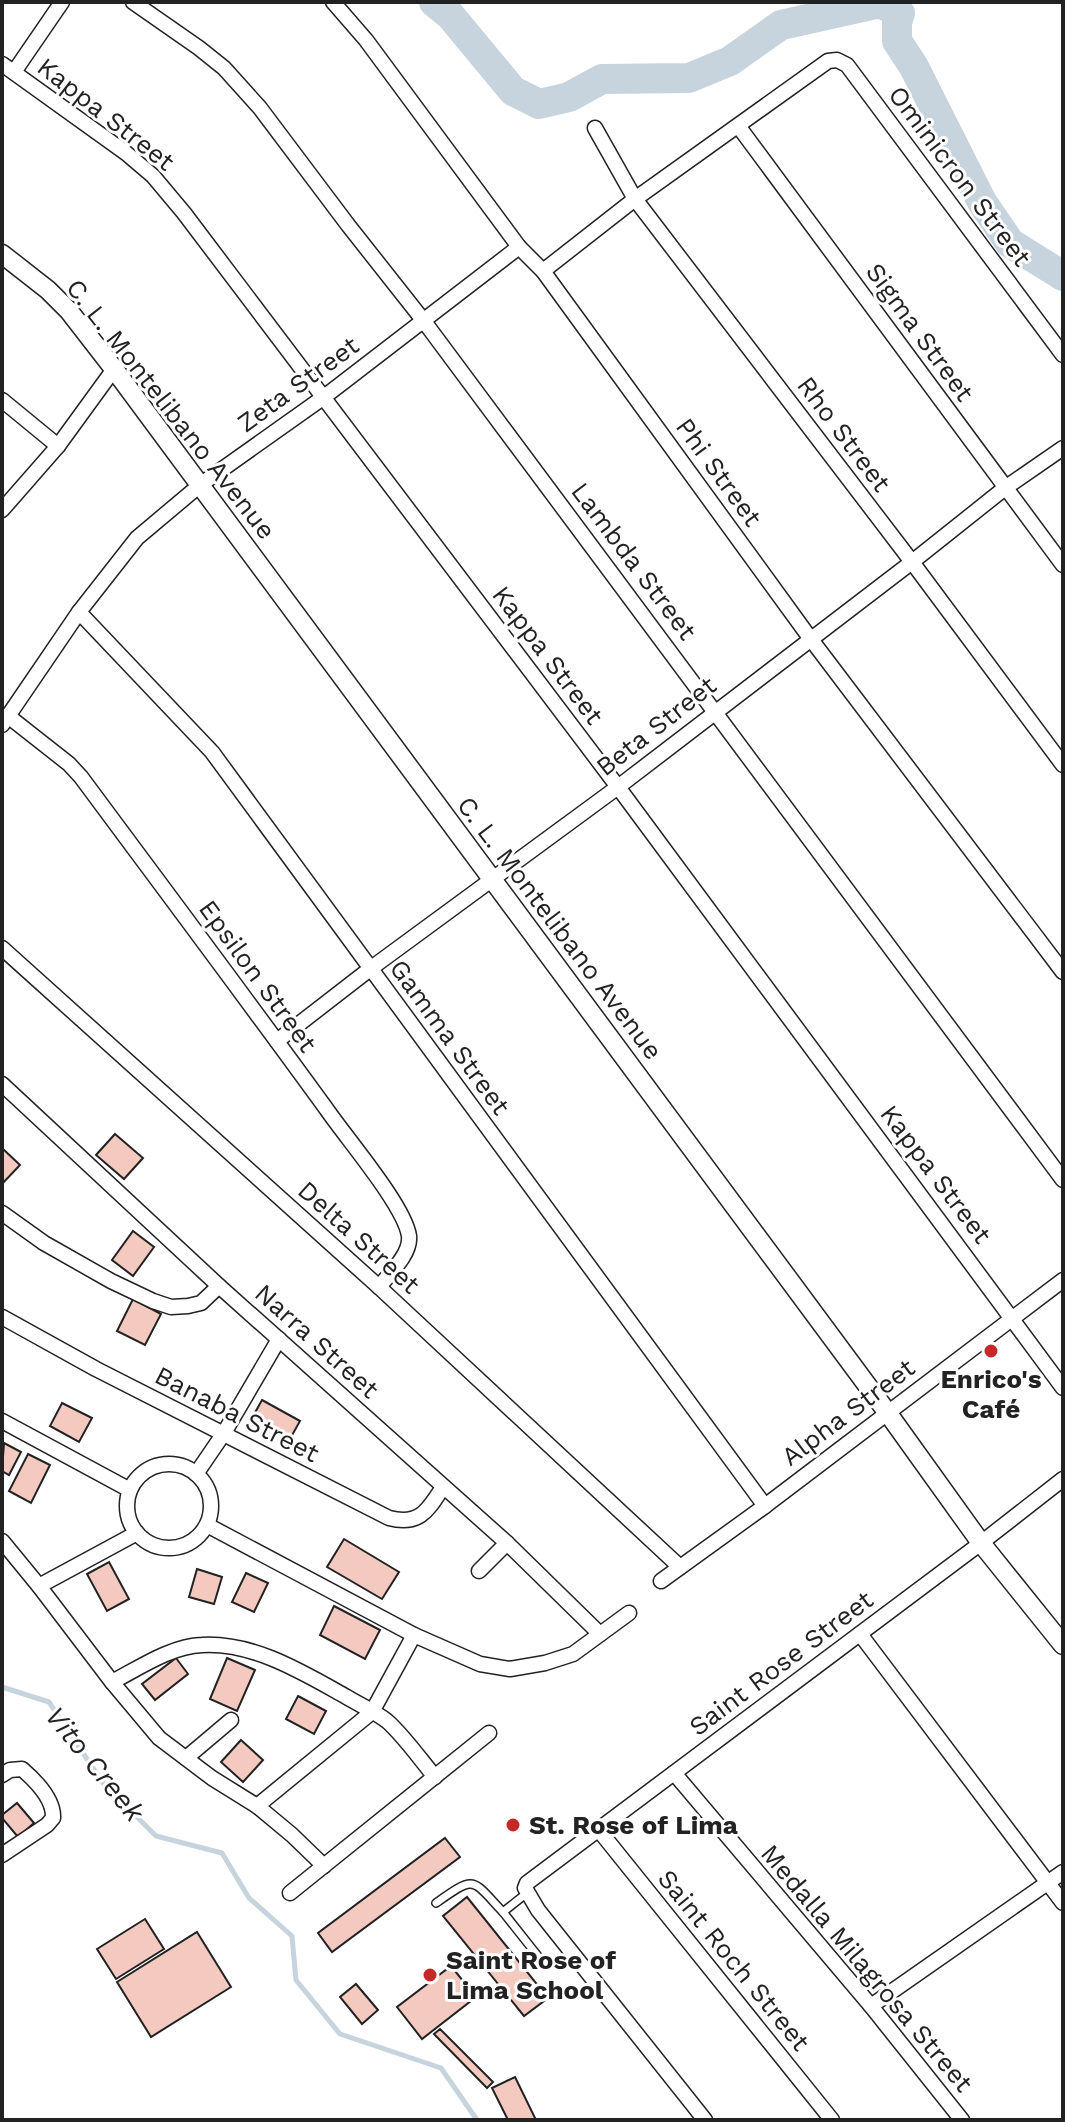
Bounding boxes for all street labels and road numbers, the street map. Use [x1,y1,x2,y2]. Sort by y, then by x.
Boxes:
street label: Kappa Street [32,51,180,177]
street label: Ominicron Street [883,80,1038,272]
street label: Sigma Street [860,257,980,407]
street label: C. L. Montelibano Avenue [60,273,282,545]
street label: Zeta Street [232,330,365,438]
street label: Rho Street [791,371,897,497]
street label: Phi Street [670,412,768,532]
street label: Lambda Street [565,477,703,646]
street label: Kappa Street [486,580,610,730]
street label: Beta Street [590,670,722,782]
street label: C. L. Montelibano Avenue [451,791,669,1065]
street label: Epsilon Street [193,894,323,1058]
street label: Gamma Street [384,954,516,1120]
street label: Kappa Street [874,1099,998,1249]
street label: Delta Street [292,1175,426,1300]
street label: Narra Street [249,1278,385,1404]
street label: Alpha Street [776,1352,921,1472]
street label: Banaba Street [150,1360,324,1468]
street label: Saint Rose Street [683,1584,879,1742]
street label: Medalla Milagrosa Street [755,1838,979,2098]
street label: Saint Roch Street [652,1864,816,2057]

